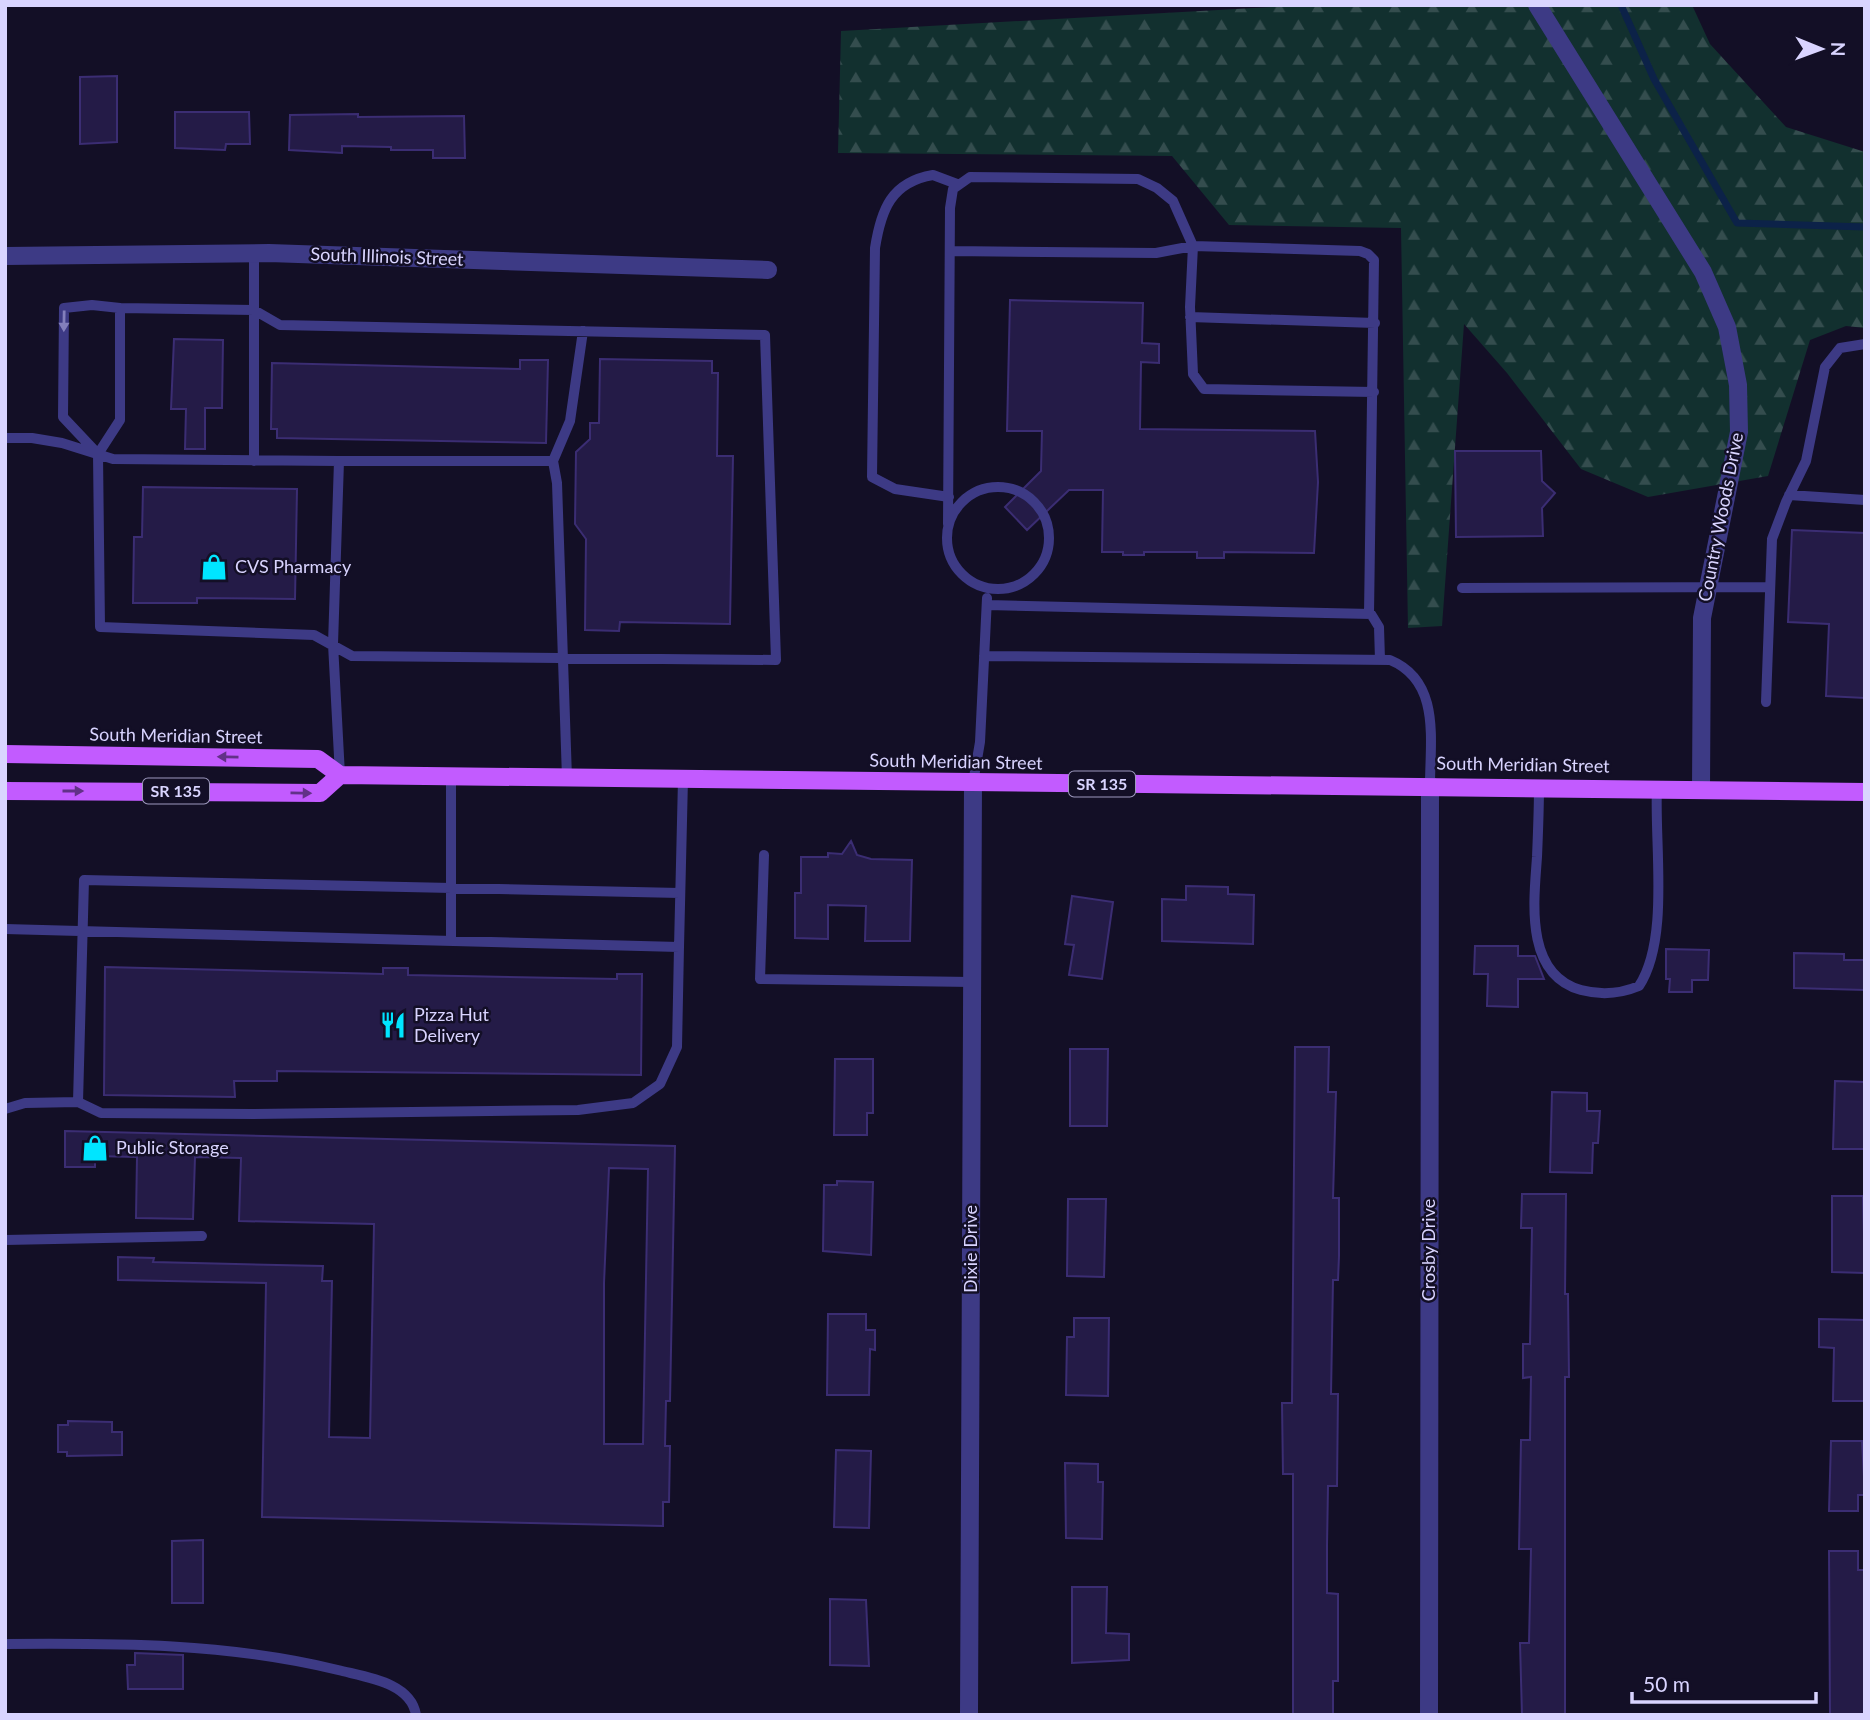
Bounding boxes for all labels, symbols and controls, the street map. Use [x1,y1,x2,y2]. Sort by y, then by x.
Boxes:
north arrow [1786,14,1856,84]
text: N [1827,42,1850,57]
street label: South Illinois Street [310,242,464,270]
one-way arrow [58,310,70,332]
street label: Country Woods Drive [1693,430,1747,603]
shop icon: CVS Pharmacy [199,552,229,582]
place label: CVS Pharmacy [235,555,352,577]
street label: South Meridian Street [89,722,263,748]
street label: South Meridian Street [869,748,1043,774]
one-way arrow [217,751,239,763]
street label: South Meridian Street [1436,751,1610,777]
road number: SR 135 [1069,772,1135,796]
road number: SR 135 [143,778,209,804]
one-way arrow [63,785,85,797]
one-way arrow [290,787,312,799]
place label: Pizza Hut Delivery [414,1003,490,1046]
restaurant icon: Pizza Hut Delivery [378,1010,408,1040]
shop icon: Public Storage [80,1133,110,1163]
place label: Public Storage [116,1136,229,1158]
street label: Crosby Drive [1417,1199,1439,1301]
street label: Dixie Drive [959,1205,981,1293]
scale bar [1632,1660,1816,1704]
text: 50 m [1643,1671,1690,1696]

